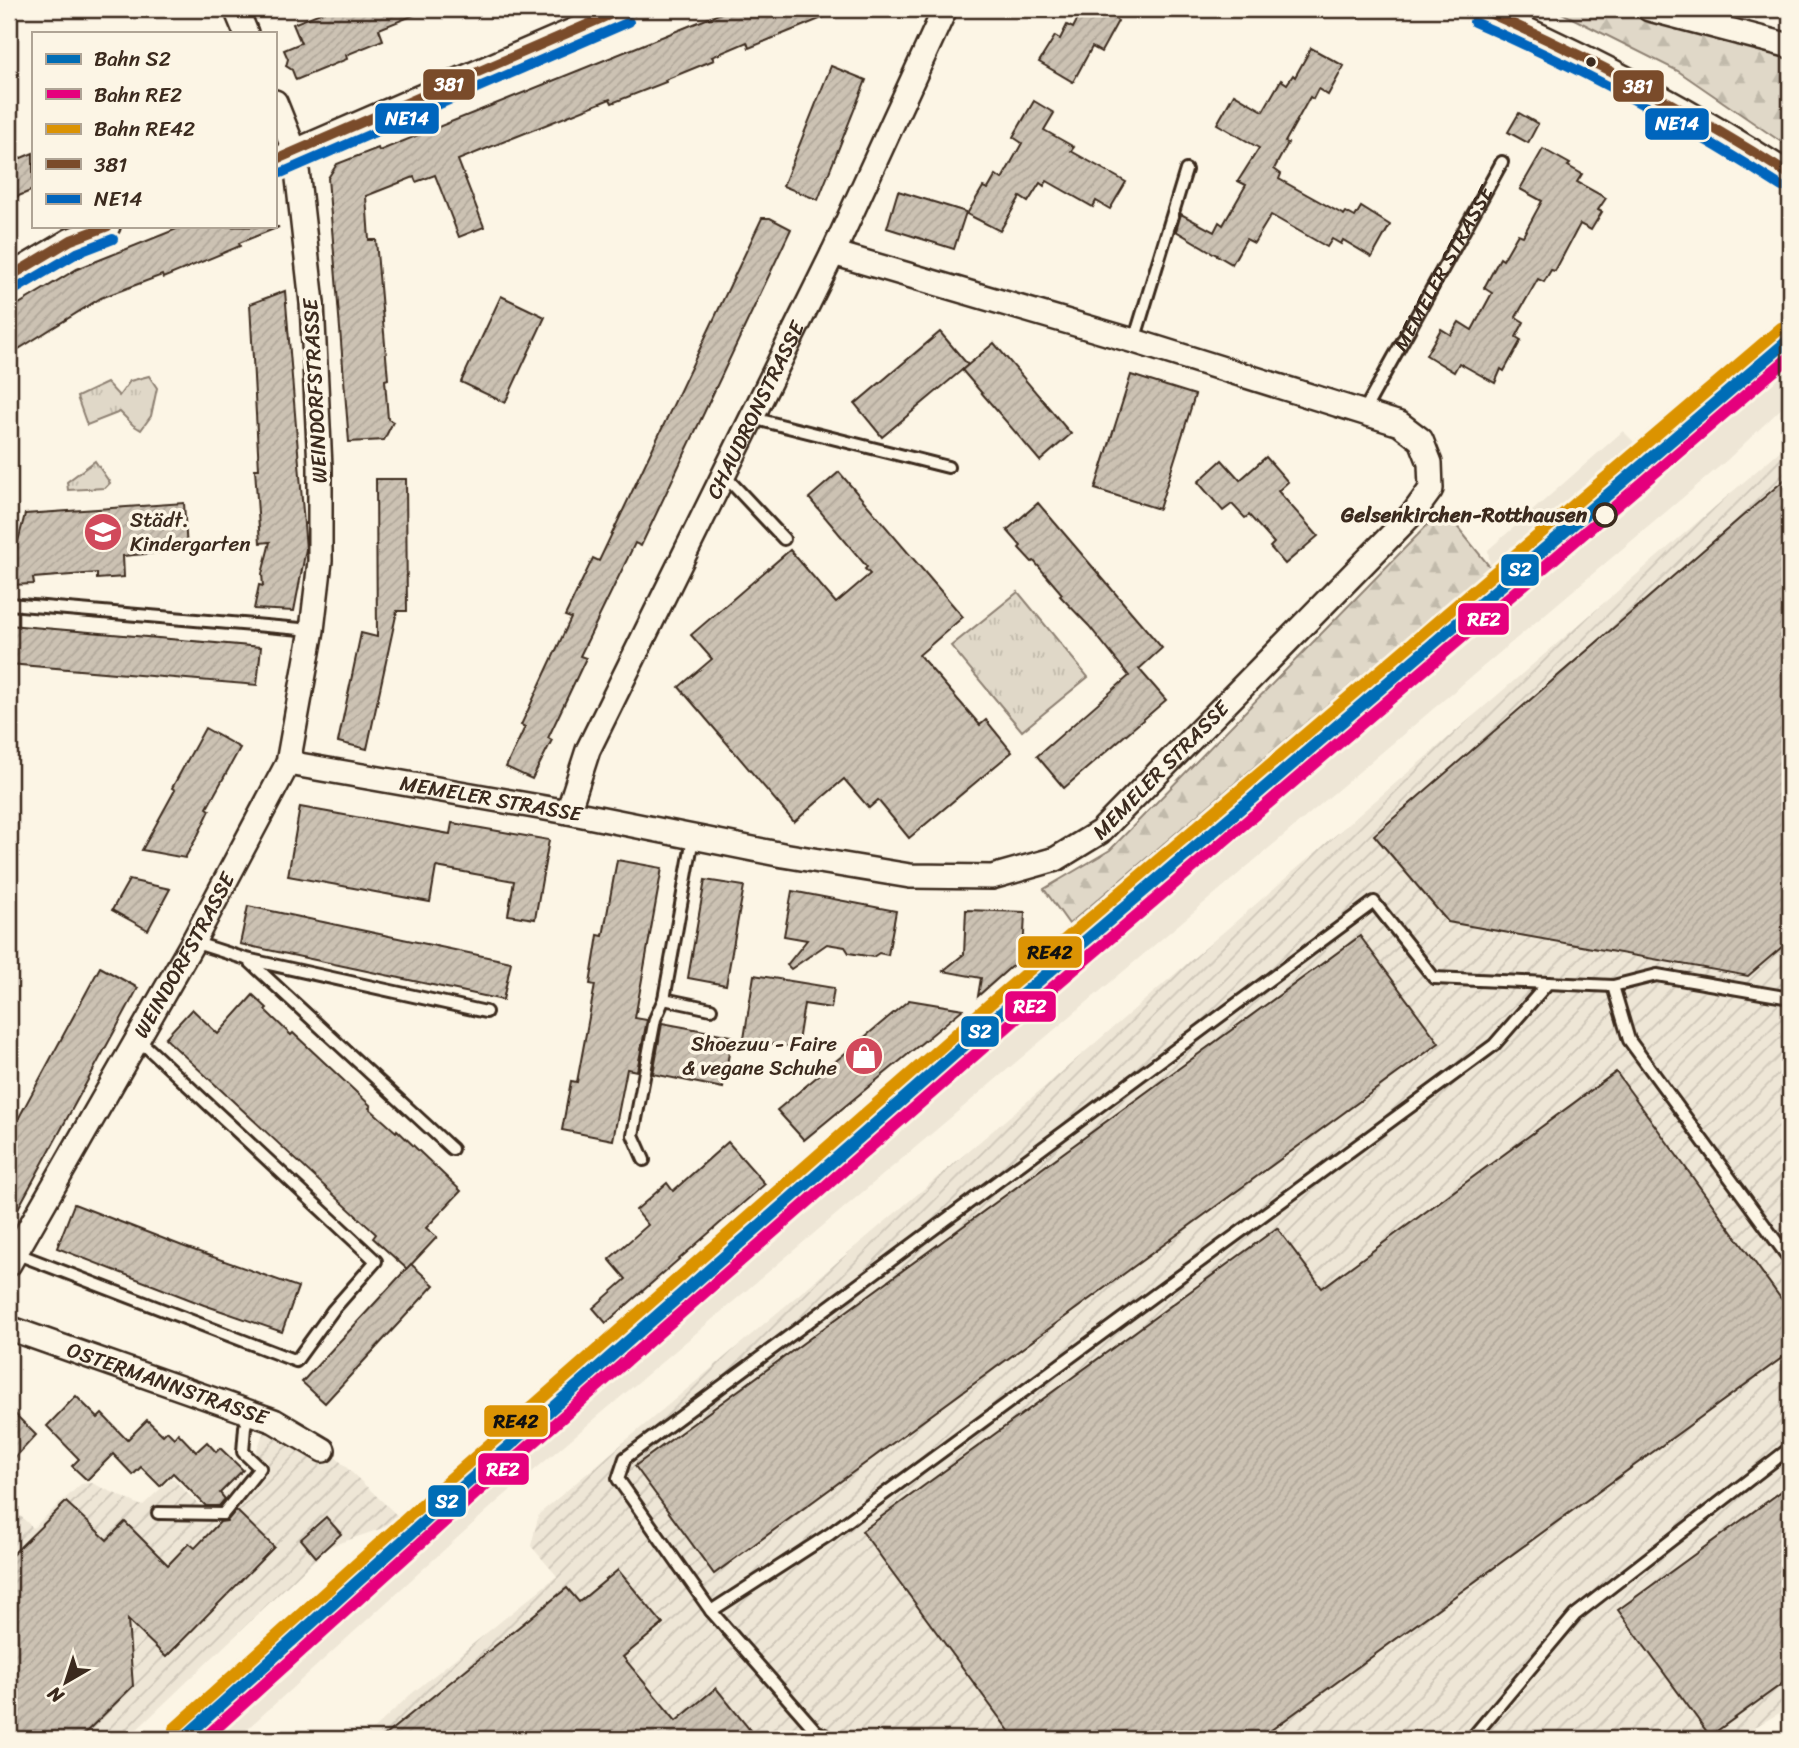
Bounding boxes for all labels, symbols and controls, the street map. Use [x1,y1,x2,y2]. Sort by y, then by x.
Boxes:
legend [32,32,276,228]
text: Bahn S2 [94,40,171,78]
unlabelled marker [1584,55,1598,69]
line badge: 381 [422,68,476,101]
text: 381 [433,68,464,101]
line badge: 381 [1612,69,1665,103]
text: 381 [1622,70,1653,103]
text: Bahn RE2 [94,76,182,114]
line badge: NE14 [374,102,440,135]
text: NE14 [384,102,429,135]
line badge: NE14 [1644,107,1710,141]
text: NE14 [1654,107,1699,140]
text: Bahn RE42 [94,110,195,148]
text: 381 [94,146,127,184]
street label: MEMELER STRASSE [1382,177,1505,358]
text: NE14 [94,180,142,218]
street label: WEINDORFSTRASSE [291,296,339,484]
street label: CHAUDRONSTRASSE [695,313,816,506]
place label: Gelsenkirchen-Rotthausen [1340,496,1588,534]
place label: Städt. Kindergarten [130,501,251,563]
marker: Gelsenkirchen-Rotthausen [1593,503,1617,527]
school or university icon: Städt. Kindergarten [82,511,124,553]
line badge: S2 [1500,553,1540,587]
text: S2 [1508,553,1531,586]
line badge: RE2 [1457,602,1510,636]
text: RE2 [1466,603,1501,636]
street label: MEMELER STRASSE [1083,690,1240,849]
street label: MEMELER STRASSE [397,764,587,834]
street label: WEINDORFSTRASSE [123,864,246,1046]
line badge: RE42 [1017,935,1083,969]
text: RE42 [1027,936,1072,969]
line badge: RE2 [1004,990,1057,1023]
text: RE2 [1012,990,1047,1023]
line badge: S2 [960,1015,1000,1048]
text: S2 [968,1015,991,1048]
place label: Shoezuu - Faire & vegane Schuhe [682,1025,837,1087]
shop icon: Shoezuu - Faire & vegane Schuhe [843,1035,885,1077]
street label: OSTERMANNSTRASSE [62,1331,275,1437]
line badge: RE42 [483,1404,549,1438]
text: RE42 [493,1405,538,1438]
line badge: RE2 [477,1452,530,1486]
text: RE2 [485,1453,520,1486]
line badge: S2 [427,1484,467,1518]
text: S2 [435,1485,458,1518]
north arrow [32,1646,102,1716]
text: N [39,1677,72,1712]

